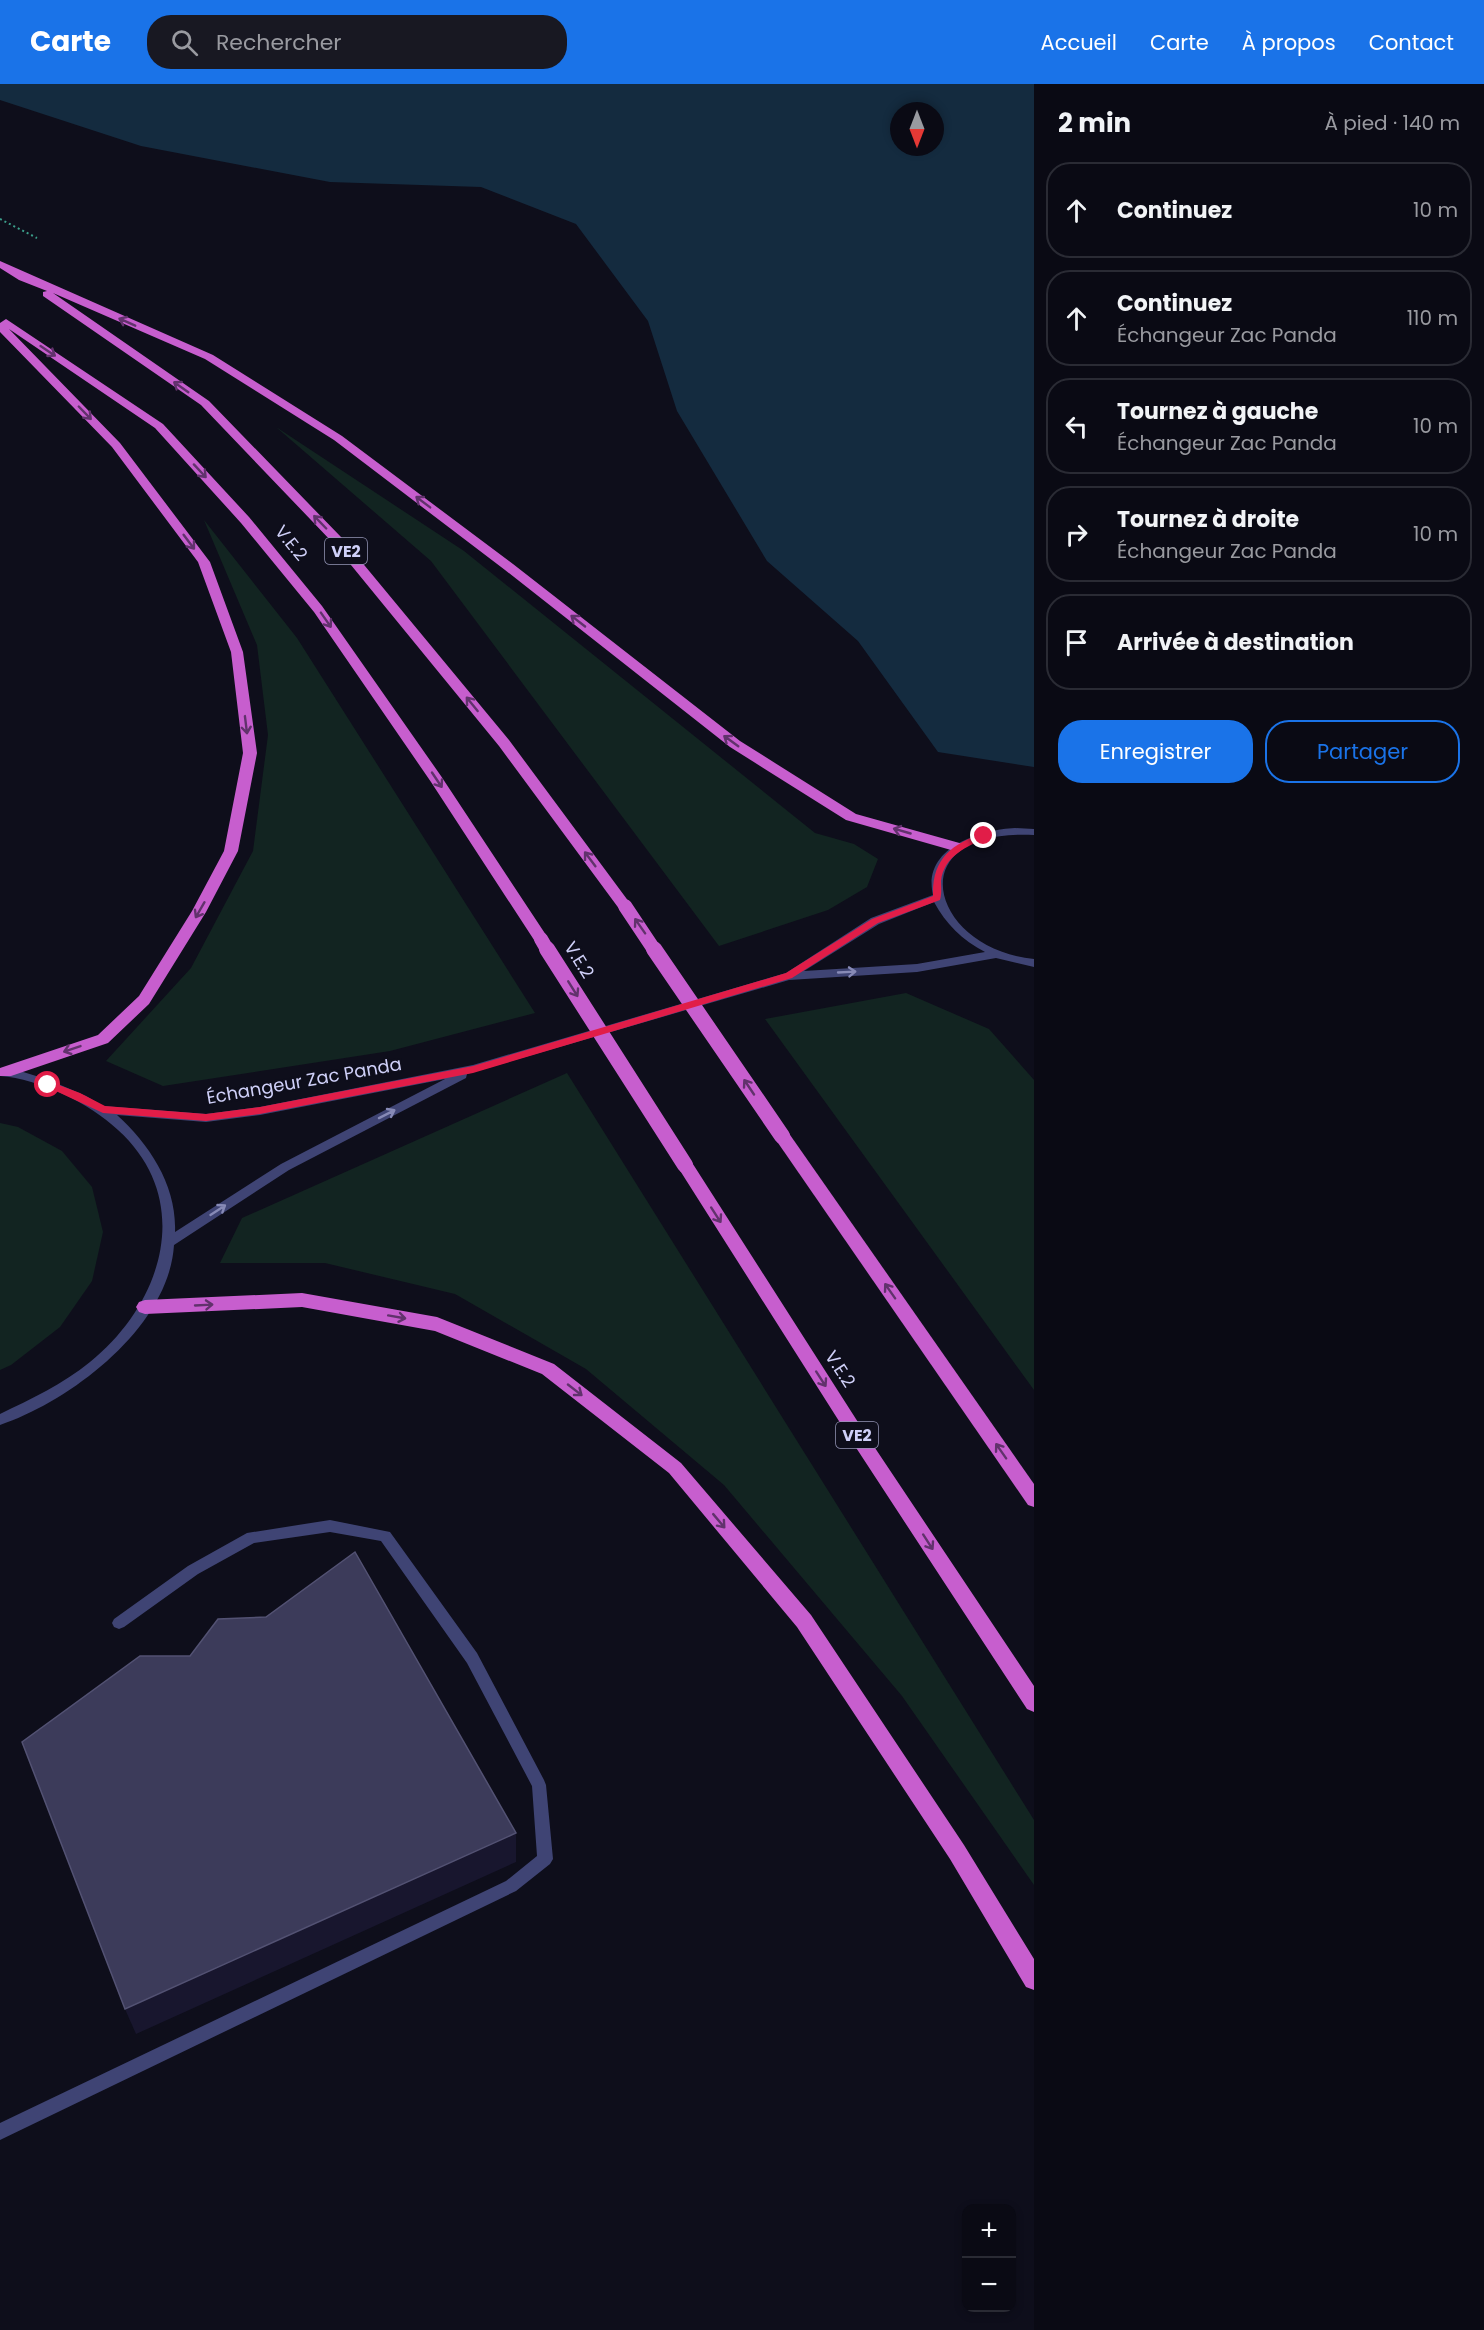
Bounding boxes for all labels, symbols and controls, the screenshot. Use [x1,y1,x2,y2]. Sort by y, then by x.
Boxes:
search box [147,15,567,69]
text: Carte [30,22,111,61]
icon: search [168,26,201,59]
text: Rechercher [216,27,342,58]
text: Accueil [1040,28,1117,57]
text: Carte [1150,28,1209,57]
text: À propos [1242,28,1336,57]
text: Contact [1369,28,1454,57]
north arrow [890,102,944,156]
text: 2 min [1058,105,1131,141]
text: À pied · 140 m [1324,109,1460,137]
icon: ahead [1060,194,1093,227]
text: Continuez [1117,195,1232,226]
text: 10 m [1413,196,1458,224]
text: Continuez [1117,288,1232,319]
icon: ahead [1060,302,1093,335]
text: 110 m [1407,304,1458,332]
one-way arrow [119,316,137,327]
text: Échangeur Zac Panda [1117,321,1337,349]
one-way arrow [40,345,56,357]
one-way arrow [172,380,189,393]
text: Tournez à gauche [1117,396,1318,427]
one-way arrow [77,405,92,420]
icon: left [1060,410,1093,443]
text: 10 m [1413,412,1458,440]
text: Échangeur Zac Panda [1117,429,1337,457]
one-way arrow [193,463,207,478]
one-way arrow [415,496,431,509]
text: Tournez à droite [1117,504,1299,535]
one-way arrow [313,515,327,530]
icon: right [1060,518,1093,551]
street label: V.E.2 [269,520,313,566]
text: 10 m [1413,520,1458,548]
one-way arrow [183,533,195,549]
text: Échangeur Zac Panda [1117,537,1337,565]
road number: VE2 [325,538,367,564]
one-way arrow [320,612,332,628]
one-way arrow [570,614,586,627]
icon: arrive [1060,626,1093,659]
text: Arrivée à destination [1117,627,1354,658]
one-way arrow [465,696,478,712]
one-way arrow [241,715,252,735]
button: Enregistrer [1058,720,1253,783]
button: Partager [1265,720,1460,783]
one-way arrow [724,734,740,747]
one-way arrow [431,771,443,788]
route end [970,822,996,848]
one-way arrow [893,825,912,836]
one-way arrow [584,851,597,867]
one-way arrow [193,902,205,919]
one-way arrow [634,919,646,935]
street label: V.E.2 [558,936,600,983]
one-way arrow [837,966,857,977]
one-way arrow [567,980,579,997]
one-way arrow [63,1045,82,1056]
street label: Échangeur Zac Panda [204,1051,403,1110]
route start [34,1071,60,1097]
one-way arrow [743,1079,756,1096]
one-way arrow [378,1108,396,1119]
one-way arrow [209,1204,226,1216]
one-way arrow [710,1206,722,1222]
one-way arrow [884,1283,896,1300]
one-way arrow [193,1299,213,1310]
one-way arrow [387,1312,406,1323]
street label: V.E.2 [819,1345,862,1392]
one-way arrow [816,1370,828,1387]
one-way arrow [567,1384,583,1397]
road number: VE2 [836,1422,878,1448]
one-way arrow [995,1444,1007,1460]
one-way arrow [712,1513,726,1528]
one-way arrow [922,1533,934,1550]
map controls [962,2204,1016,2312]
button: + [962,2204,1016,2258]
button: − [962,2258,1016,2312]

